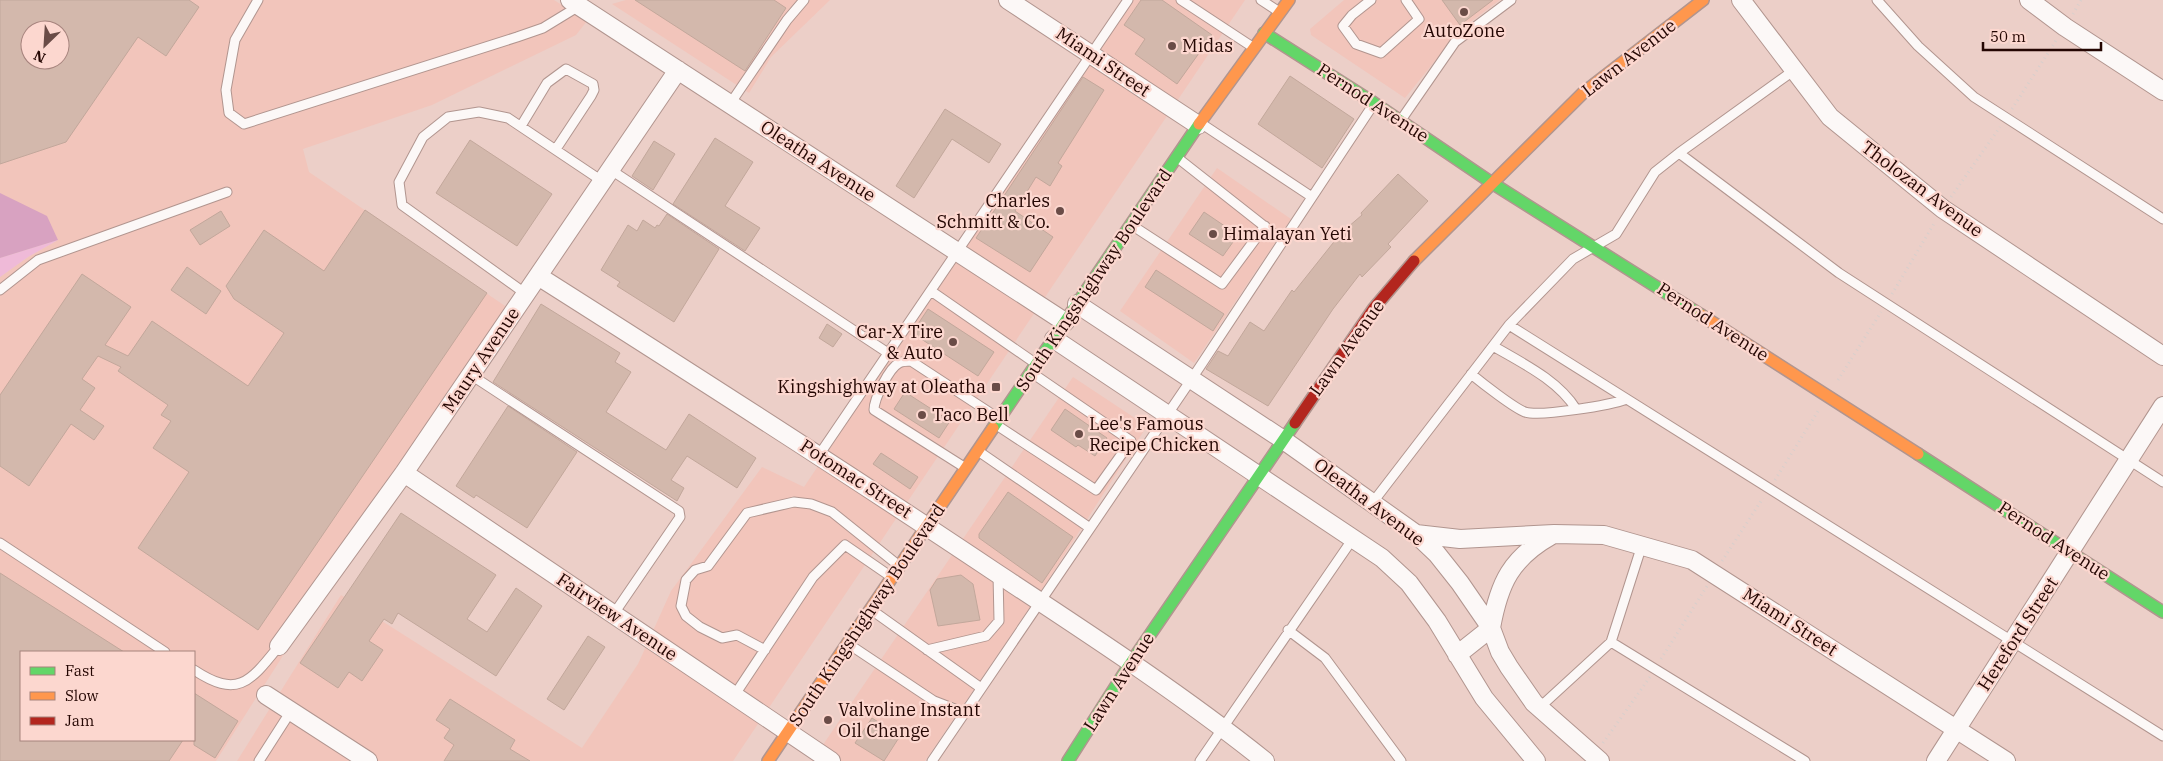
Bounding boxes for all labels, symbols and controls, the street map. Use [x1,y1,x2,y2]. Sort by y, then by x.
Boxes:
marker: AutoZone [1458,6,1470,18]
street label: Lawn Avenue [1577,14,1680,102]
place label: AutoZone [1423,19,1505,42]
north arrow [20,20,70,70]
scale bar [1983,20,2100,52]
street label: Miami Street [1052,22,1155,102]
text: 50 m [1990,27,2026,46]
place label: Midas [1182,34,1233,57]
marker: Midas [1166,40,1178,52]
text: N [31,46,48,67]
street label: Pernod Avenue [1313,58,1434,147]
street label: Oleatha Avenue [756,115,880,206]
street label: Tholozan Avenue [1857,135,1988,242]
street label: South Kingshighway Boulevard [1010,164,1177,395]
place label: Charles Schmitt & Co. [936,189,1050,233]
marker: Charles Schmitt & Co. [1054,205,1066,217]
place label: Himalayan Yeti [1223,222,1352,245]
marker: Himalayan Yeti [1207,228,1219,240]
street label: Pernod Avenue [1653,277,1774,366]
street label: Lawn Avenue [1304,295,1389,400]
street label: Maury Avenue [437,303,524,417]
place label: Car-X Tire & Auto [856,320,943,364]
marker: Car-X Tire & Auto [947,336,959,348]
place label: Kingshighway at Oleatha [777,375,986,398]
marker: Kingshighway at Oleatha [990,381,1002,393]
place label: Taco Bell [932,403,1009,426]
marker: Taco Bell [916,409,928,421]
place label: Lee's Famous Recipe Chicken [1089,412,1220,456]
marker: Lee's Famous Recipe Chicken [1073,428,1085,440]
street label: Potomac Street [796,434,916,523]
street label: Oleatha Avenue [1309,453,1429,551]
street label: Pernod Avenue [1994,496,2115,585]
street label: South Kingshighway Boulevard [783,499,950,730]
street label: Fairview Avenue [552,568,682,666]
street label: Hereford Street [1972,572,2063,695]
street label: Miami Street [1738,582,1842,661]
street label: Lawn Avenue [1078,628,1159,736]
legend [20,651,195,741]
text: Fast [65,661,95,680]
text: Slow [65,686,99,705]
place label: Valvoline Instant Oil Change [838,698,980,742]
text: Jam [65,711,94,730]
marker: Valvoline Instant Oil Change [822,714,834,726]

